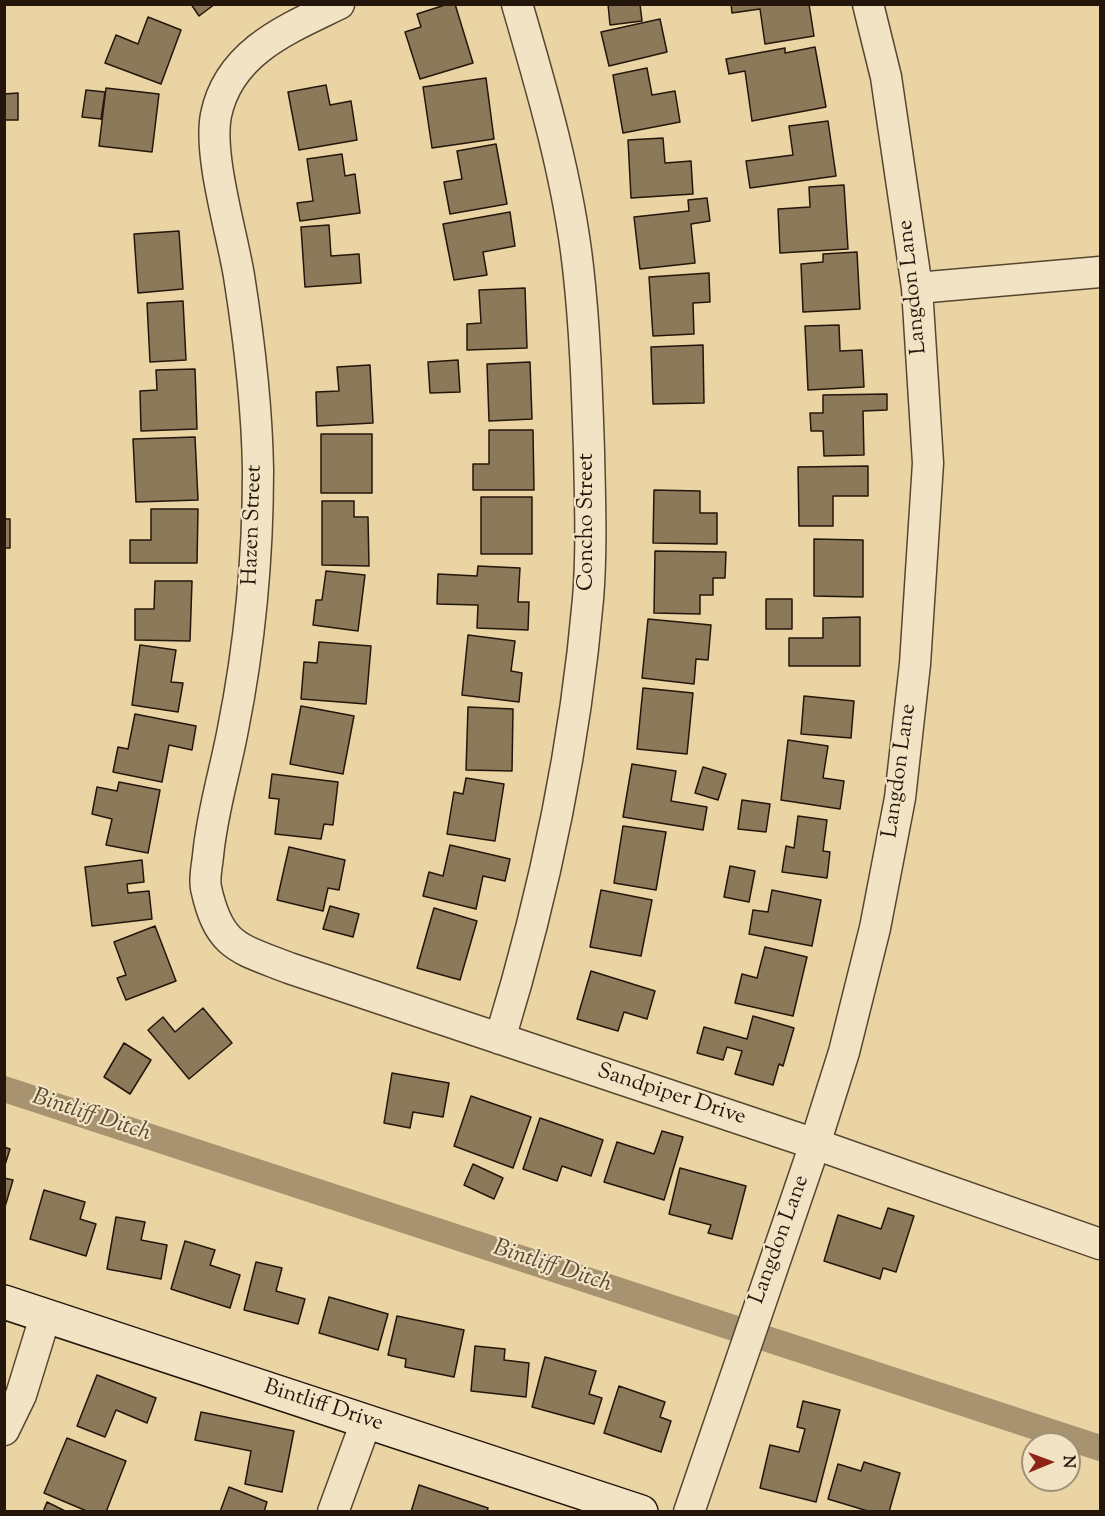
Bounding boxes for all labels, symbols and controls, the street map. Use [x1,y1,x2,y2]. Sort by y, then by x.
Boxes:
street label: Langdon Lane [894,218,934,356]
street label: Concho Street [575,453,601,591]
street label: Hazen Street [239,464,269,586]
street label: Langdon Lane [879,702,923,840]
street label: Sandpiper Drive [593,1060,749,1132]
water label: Bintliff Ditch [28,1084,154,1150]
street label: Langdon Lane [745,1172,817,1308]
water label: Bintliff Ditch [489,1235,615,1301]
street label: Bintliff Drive [260,1375,386,1439]
north arrow [1021,1432,1081,1492]
text: N [1056,1455,1079,1468]

